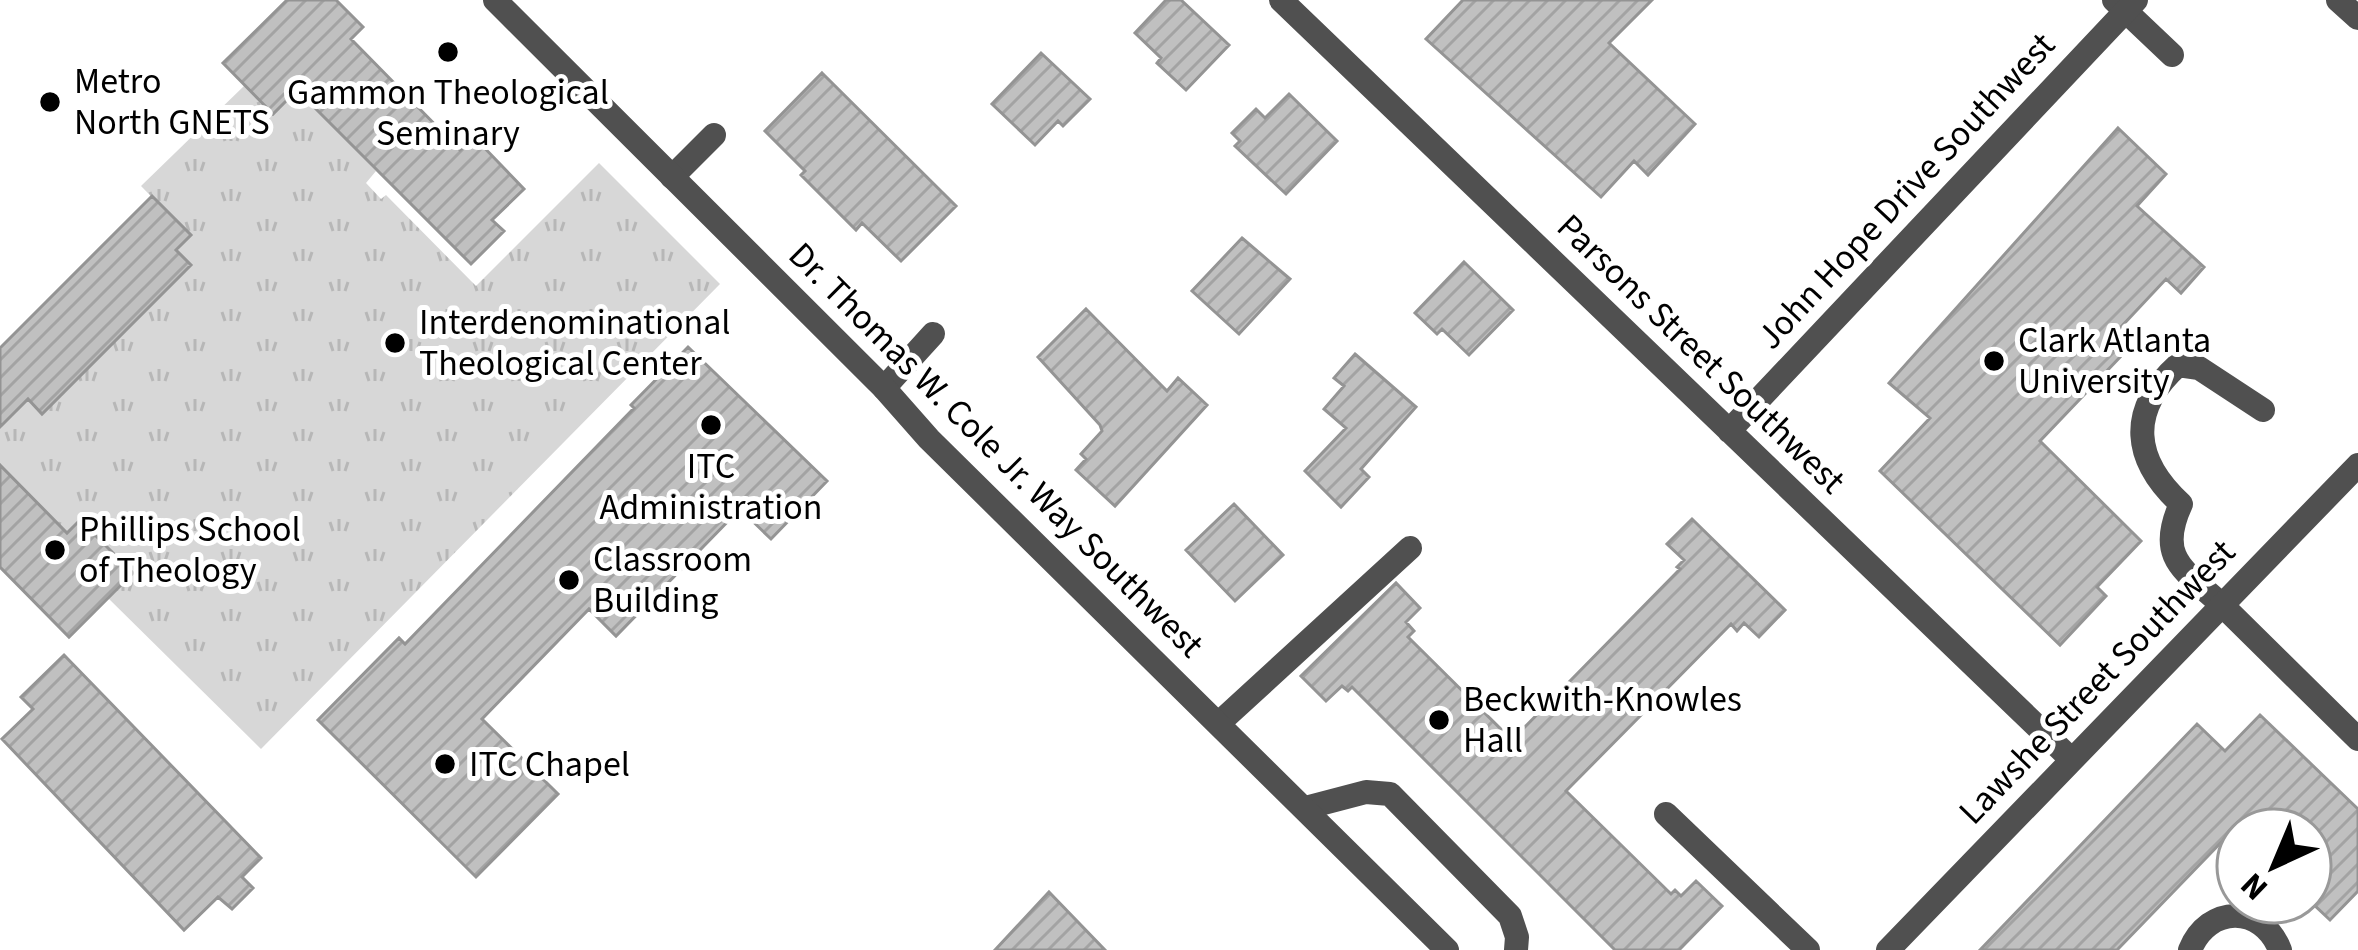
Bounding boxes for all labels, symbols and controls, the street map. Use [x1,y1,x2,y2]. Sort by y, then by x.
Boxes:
street label: John Hope Drive Southwest [1745,21,2067,361]
marker: Gammon Theological Seminary [435,39,461,65]
place label: Metro North GNETS [74,56,270,148]
place label: Gammon Theological Seminary [287,67,609,159]
marker: Metro North GNETS [37,89,63,115]
street label: Parsons Street Southwest [1545,202,1857,506]
street label: Dr. Thomas W. Cole Jr. Way Southwest [777,231,1215,669]
place label: Interdenominational Theological Center [419,297,730,389]
place label: Clark Atlanta University [2018,315,2211,407]
marker: Interdenominational Theological Center [382,330,408,356]
marker: Clark Atlanta University [1981,348,2007,374]
marker: ITC Administration [698,412,724,438]
place label: ITC Administration [600,441,822,533]
place label: Phillips School of Theology [79,504,301,596]
street label: Lawshe Street Southwest [1947,528,2247,836]
place label: Classroom Building [593,534,752,626]
marker: Phillips School of Theology [42,537,68,563]
marker: Classroom Building [556,567,582,593]
place label: Beckwith-Knowles Hall [1463,674,1742,766]
marker: Beckwith-Knowles Hall [1426,707,1452,733]
place label: ITC Chapel [469,739,630,790]
marker: ITC Chapel [432,751,458,777]
north arrow [2214,806,2334,926]
text: N [2230,862,2278,911]

